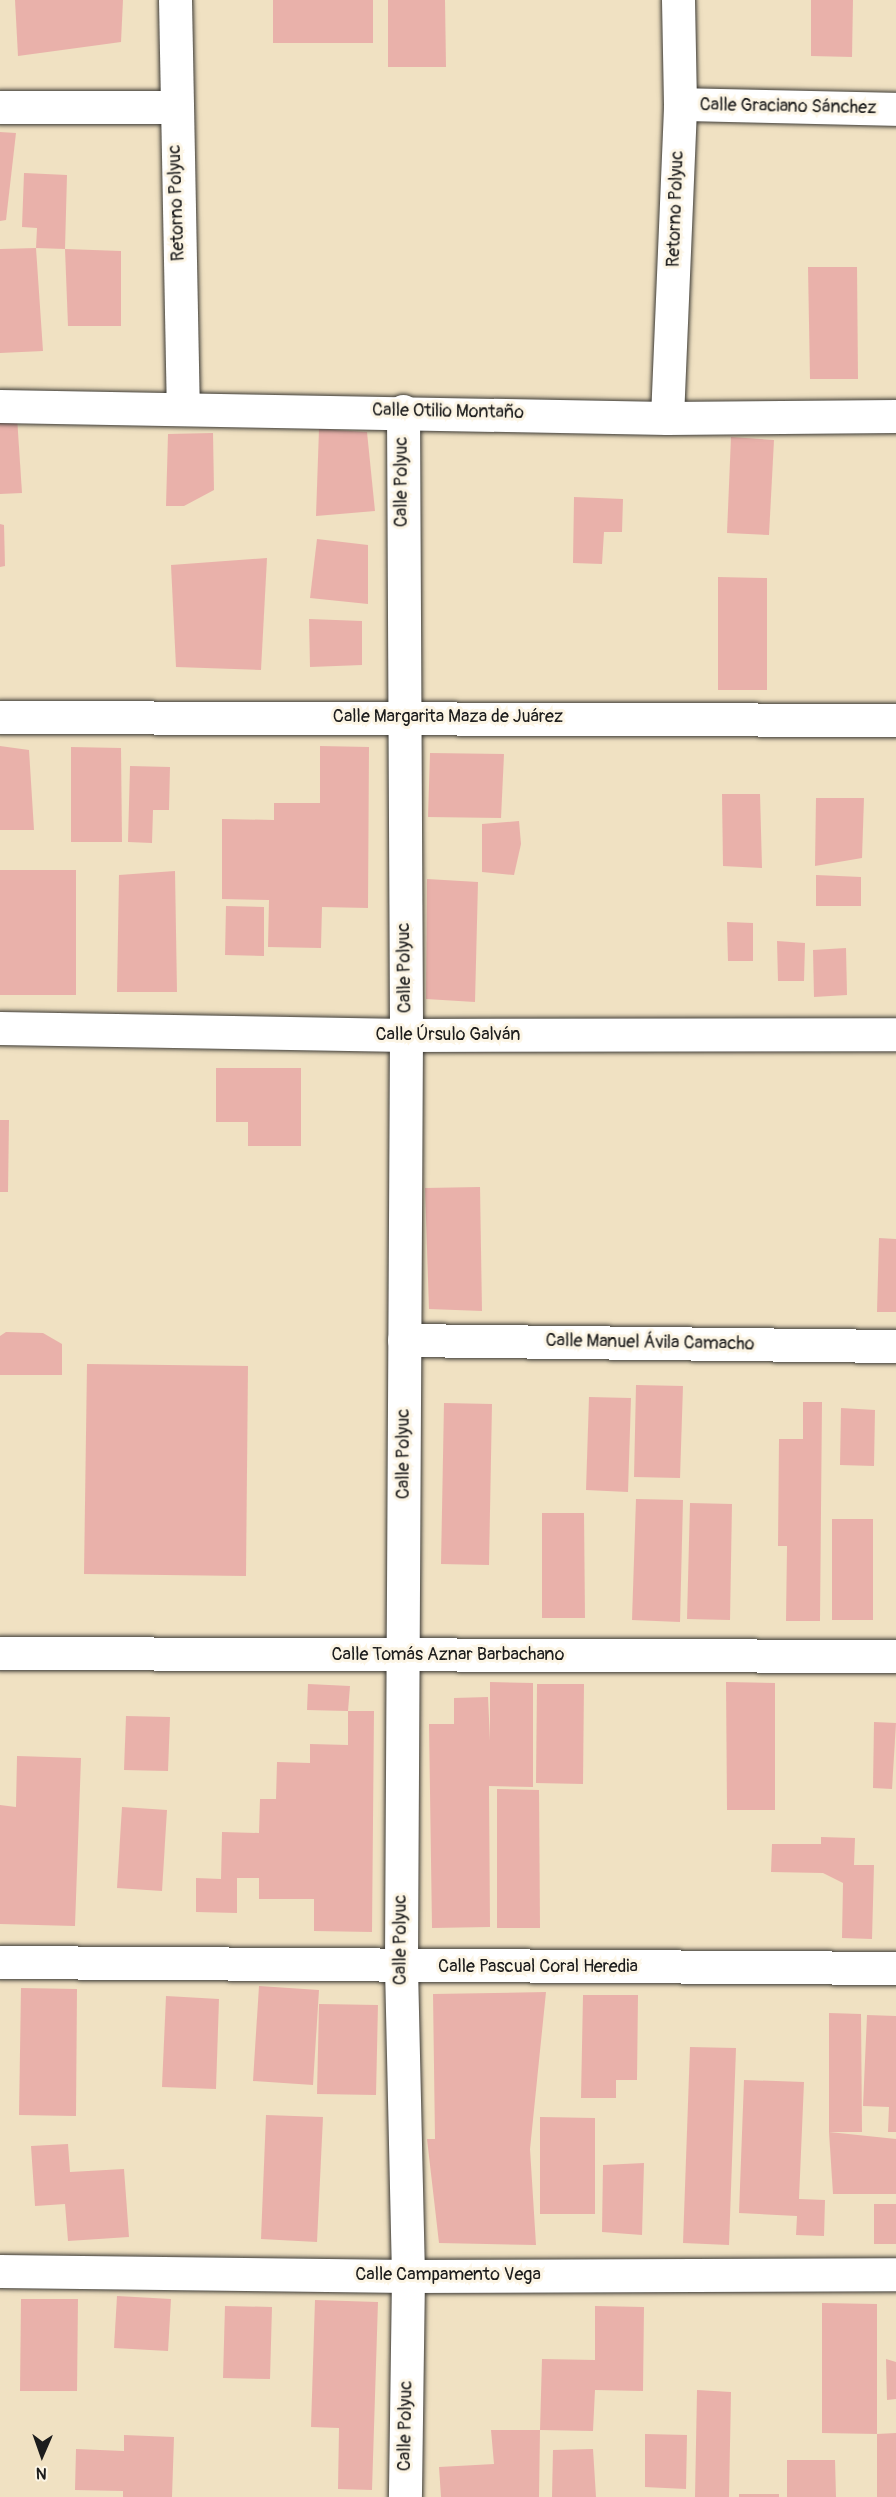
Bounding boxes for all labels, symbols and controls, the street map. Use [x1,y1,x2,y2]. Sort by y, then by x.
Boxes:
street label: Calle Graciano Sánchez [699,95,877,119]
street label: Retorno Polyuc [164,144,190,262]
street label: Retorno Polyuc [663,150,689,268]
street label: Calle Otilio Montaño [372,400,524,424]
street label: Calle Polyuc [391,437,413,527]
street label: Calle Margarita Maza de Juárez [333,706,563,728]
street label: Calle Polyuc [393,923,417,1013]
street label: Calle Úrsulo Galván [375,1024,521,1046]
street label: Calle Manuel Ávila Camacho [545,1330,755,1356]
street label: Calle Polyuc [393,1409,415,1499]
street label: Calle Tomás Aznar Barbachano [331,1644,565,1666]
street label: Calle Polyuc [390,1895,412,1985]
street label: Calle Pascual Coral Heredia [438,1956,638,1978]
street label: Calle Campamento Vega [355,2264,541,2286]
street label: Calle Polyuc [394,2381,418,2471]
north arrow [12,2425,72,2485]
text: N [36,2463,47,2483]

